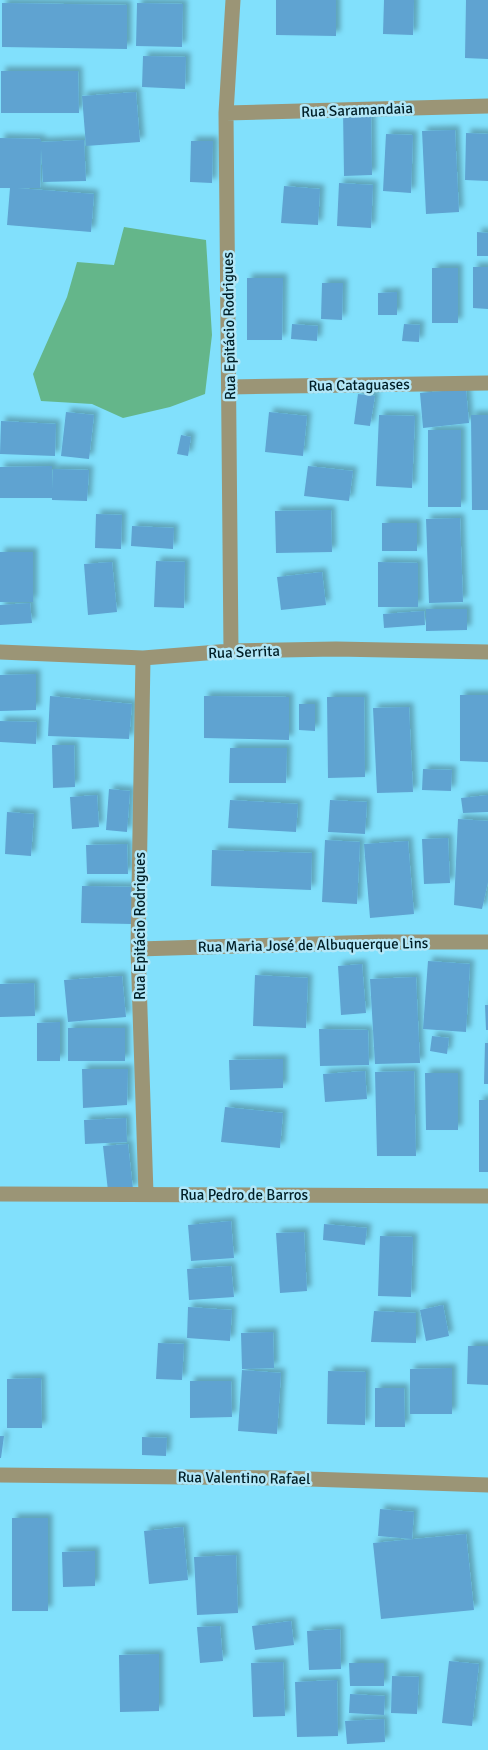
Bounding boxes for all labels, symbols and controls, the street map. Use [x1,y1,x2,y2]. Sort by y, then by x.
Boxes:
street label: Rua Saramandaia [301,99,413,121]
street label: Rua Epitácio Rodrigues [219,251,239,400]
street label: Rua Cataguases [308,375,410,395]
street label: Rua Serrita [208,642,280,662]
street label: Rua Epitácio Rodrigues [131,852,149,1000]
street label: Rua Maria José de Albuquerque Lins [198,934,429,956]
street label: Rua Pedro de Barros [180,1186,309,1204]
street label: Rua Valentino Rafael [177,1468,311,1488]

